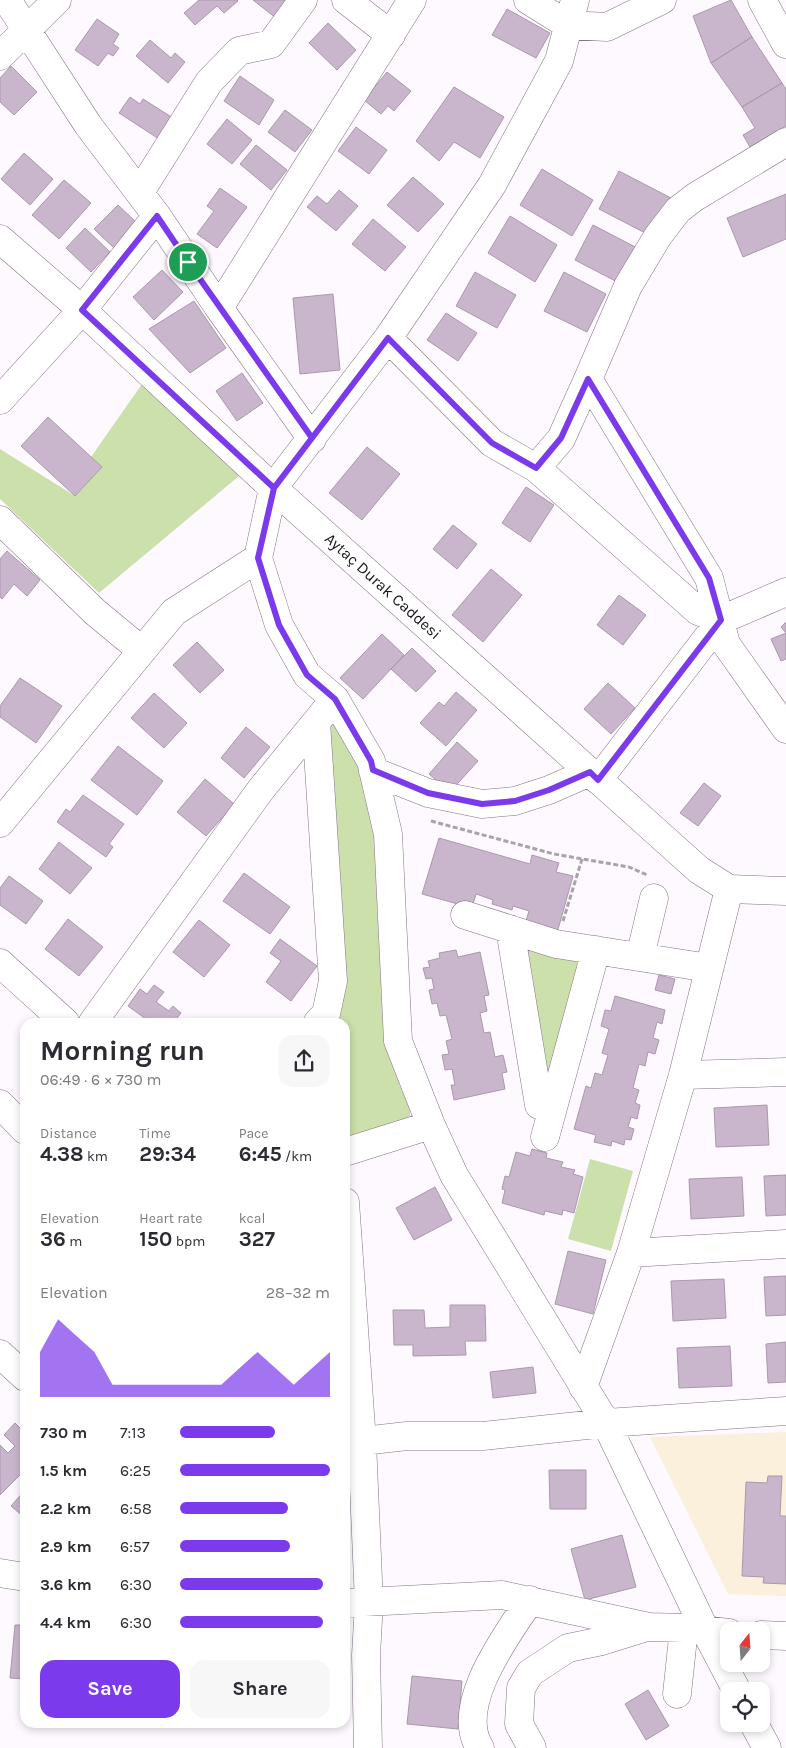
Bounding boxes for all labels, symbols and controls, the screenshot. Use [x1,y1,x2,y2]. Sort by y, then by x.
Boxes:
pin [167,241,209,283]
icon: arrive [174,248,202,276]
street label: Aytaç Durak Caddesi [321,529,445,643]
text: Morning run [40,1034,205,1067]
button: share [278,1035,330,1087]
text: 06:49 · 6 × 730 m [40,1070,161,1089]
text: Distance [40,1125,97,1142]
text: Time [139,1125,171,1142]
text: Pace [239,1125,269,1142]
text: 4.38 [40,1142,84,1166]
text: 29:34 [139,1142,196,1166]
text: 6:45 [239,1142,282,1166]
text: km [84,1148,108,1165]
text: /km [282,1148,312,1165]
text: Elevation [40,1210,99,1227]
text: Heart rate [139,1210,202,1227]
text: kcal [239,1210,265,1227]
text: 36 [40,1227,66,1251]
text: 150 [139,1227,172,1251]
text: 327 [239,1227,275,1251]
text: m [66,1233,82,1250]
text: bpm [172,1233,205,1250]
text: Elevation [40,1283,108,1302]
text: 28–32 m [266,1283,330,1302]
text: 730 m [40,1423,87,1442]
text: 7:13 [120,1423,146,1442]
text: 1.5 km [40,1461,87,1480]
text: 6:25 [120,1461,151,1480]
text: 2.2 km [40,1499,92,1518]
text: 6:58 [120,1499,152,1518]
text: 2.9 km [40,1537,92,1556]
text: 6:57 [120,1537,149,1556]
text: 3.6 km [40,1575,92,1594]
text: 6:30 [120,1575,152,1594]
text: 4.4 km [40,1613,91,1632]
text: 6:30 [120,1613,152,1632]
north arrow [720,1622,770,1672]
map controls [720,1622,770,1732]
button: Save [40,1660,180,1718]
button: Share [190,1660,330,1718]
button: locate [720,1682,770,1732]

